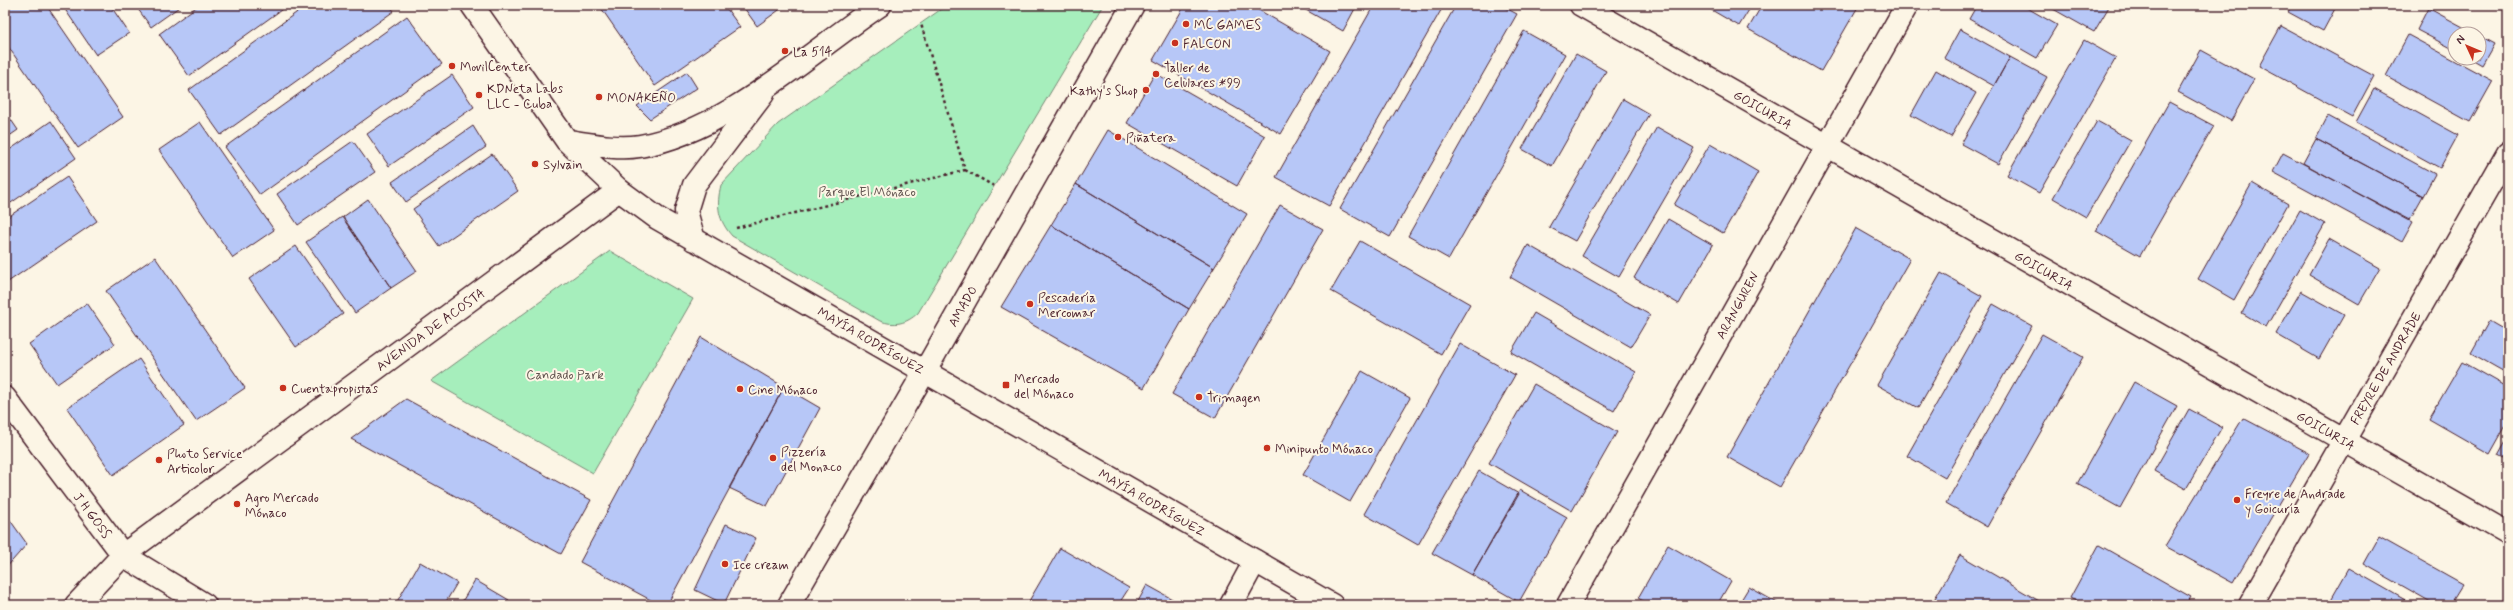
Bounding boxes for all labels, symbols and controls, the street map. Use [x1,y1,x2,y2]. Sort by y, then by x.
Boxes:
place label: MC GAMES [1194,17,1262,34]
marker: MC GAMES [1181,19,1191,29]
north arrow [2447,26,2487,66]
text: N [2453,32,2468,47]
place label: FALCON [1183,36,1231,53]
marker: FALCON [1170,38,1180,48]
place label: La 514 [793,44,833,61]
marker: La 514 [780,46,790,56]
place label: MovilCenter [460,59,531,76]
place label: Taller de Celulares *99 [1164,60,1241,92]
marker: MovilCenter [447,61,457,71]
marker: Taller de Celulares *99 [1151,69,1161,79]
place label: KDNeta Labs LLC - Cuba [487,81,563,113]
place label: Kathy's Shop [1070,83,1138,100]
marker: Kathy's Shop [1141,85,1151,95]
street label: GOICURIA [1730,87,1795,134]
marker: KDNeta Labs LLC - Cuba [474,90,484,100]
place label: MONAKEÑO [607,90,676,107]
marker: MONAKEÑO [594,92,604,102]
place label: Piñatera [1126,130,1176,147]
marker: Piñatera [1113,132,1123,142]
place label: Sylvain [543,157,582,174]
marker: Sylvain [530,159,540,169]
park label: Parque El Mónaco [818,184,916,201]
street label: GOICURIA [2011,248,2076,295]
street label: ARANGUREN [1713,269,1764,342]
street label: AMADO [945,283,982,330]
street label: AVENIDA DE ACOSTA [373,285,489,375]
place label: Pescadería Mercomar [1038,290,1096,322]
marker: Pescadería Mercomar [1025,299,1035,309]
street label: MAYÍA RODRÍGUEZ [814,303,927,379]
street label: FREYRE DE ANDRADE [2347,309,2426,428]
park label: Candado Park [526,367,604,384]
place label: Mercado del Mónaco [1014,371,1074,403]
marker: Mercado del Mónaco [1001,380,1011,390]
place label: Cuentapropistas [291,381,378,398]
place label: Cine Mónaco [748,382,818,399]
marker: Cuentapropistas [278,383,288,393]
marker: Cine Mónaco [735,384,745,394]
place label: Trimagen [1207,390,1261,407]
marker: Trimagen [1194,392,1204,402]
street label: GOICURIA [2293,408,2358,455]
place label: Minipunto Mónaco [1275,441,1373,458]
marker: Minipunto Mónaco [1262,443,1272,453]
place label: Pizzería del Monaco [781,444,842,476]
place label: Photo Service Articolor [167,446,242,478]
marker: Pizzería del Monaco [768,453,778,463]
marker: Photo Service Articolor [154,455,164,465]
street label: MAYÍA RODRÍGUEZ [1095,465,1208,541]
place label: Freyre de Andrade y Goicuría [2245,486,2346,518]
street label: J H GOSS [69,489,115,543]
place label: Agro Mercado Mónaco [245,490,319,522]
marker: Freyre de Andrade y Goicuría [2232,495,2242,505]
marker: Agro Mercado Mónaco [232,499,242,509]
place label: Ice cream [733,557,789,574]
marker: Ice cream [720,559,730,569]

